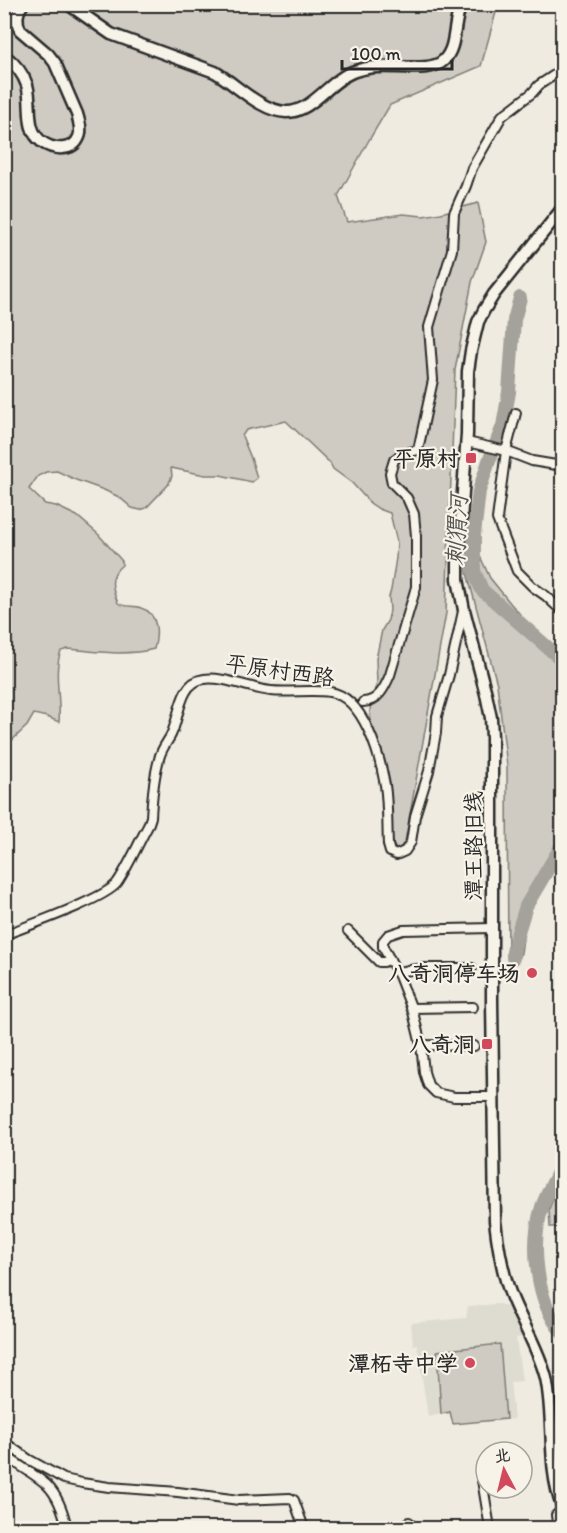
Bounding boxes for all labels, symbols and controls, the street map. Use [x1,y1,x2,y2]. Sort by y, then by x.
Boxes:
scale bar [342,33,452,71]
text: 100 m [351,43,401,65]
place label: 平原村 [393,445,459,472]
marker: 平原村 [464,451,478,465]
water label: 刺猬河 [440,489,473,567]
street label: 平原村西路 [224,649,336,692]
street label: 潭王路旧线 [460,791,487,901]
place label: 八奇洞停车场 [388,960,520,987]
marker: 八奇洞停车场 [525,966,539,980]
place label: 八奇洞 [409,1031,475,1058]
marker: 八奇洞 [480,1037,494,1051]
place label: 潭柘寺中学 [348,1350,458,1377]
marker: 潭柘寺中学 [463,1356,477,1370]
north arrow [474,1440,534,1500]
text: 北 [493,1445,511,1466]

